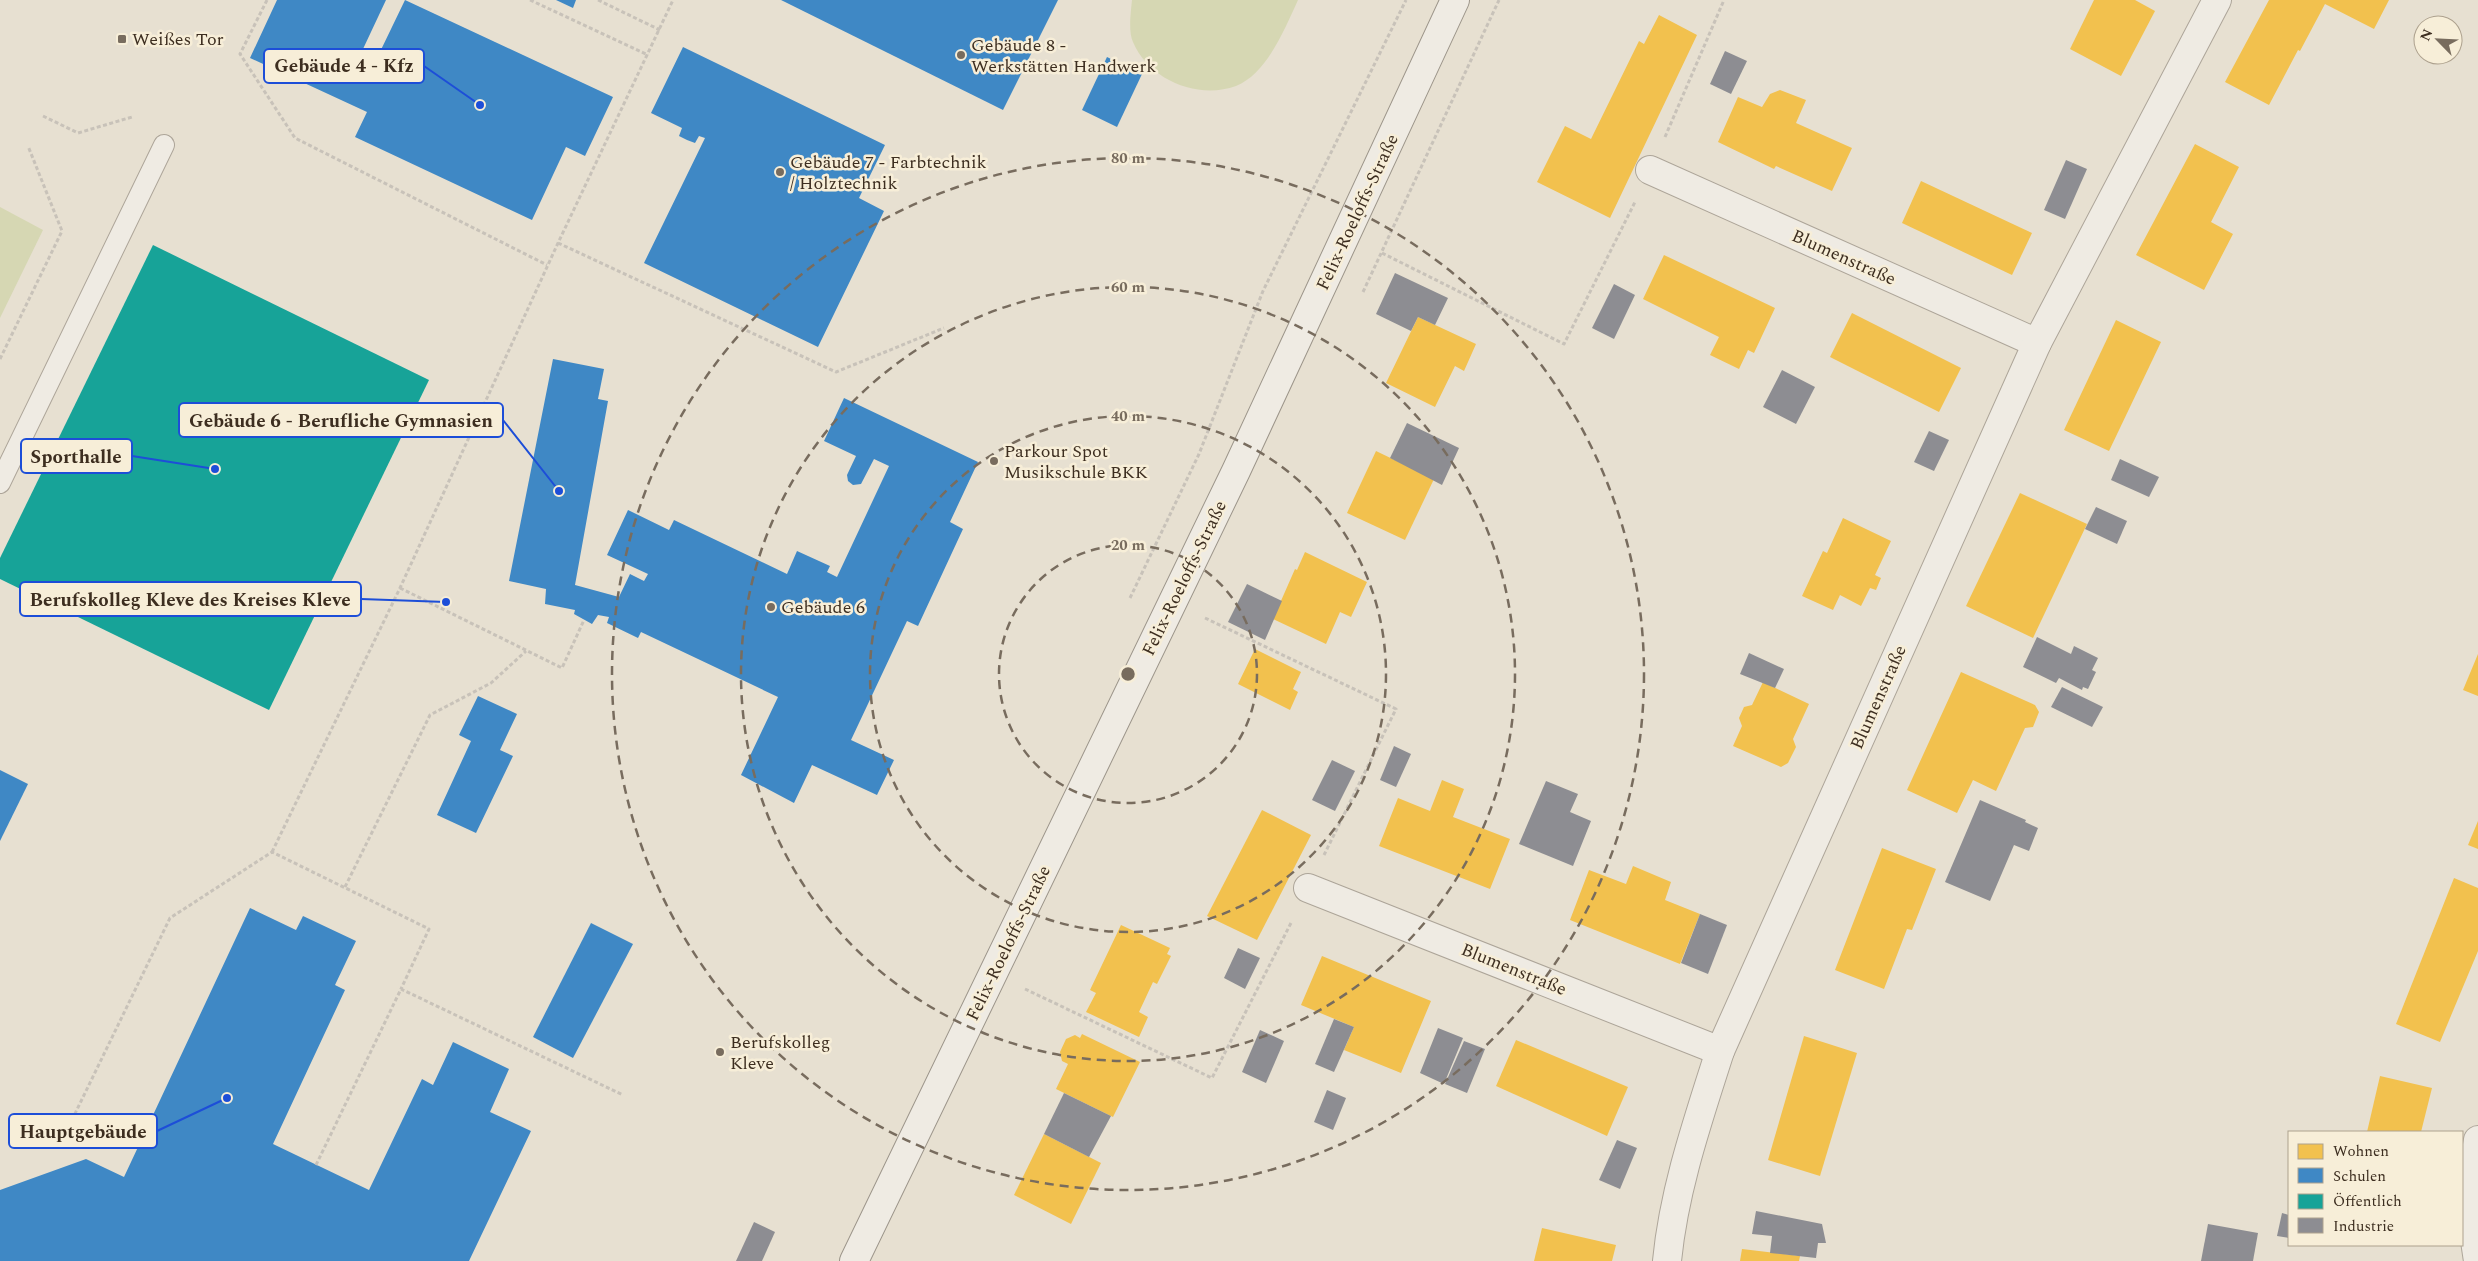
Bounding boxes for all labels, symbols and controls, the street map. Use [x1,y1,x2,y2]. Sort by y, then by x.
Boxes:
north arrow [2413,15,2463,65]
text: N [2415,25,2438,44]
place label: Weißes Tor [132,26,224,53]
place label: Gebäude 8 - Werkstätten Handwerk [971,32,1156,80]
marker: Weißes Tor [116,33,128,45]
callout: Gebäude 4 - Kfz [264,49,424,83]
marker: Gebäude 8 - Werkstätten Handwerk [955,49,967,61]
text: Gebäude 4 - Kfz [274,52,414,81]
street label: Felix-Roeloffs-Straße [1309,130,1406,295]
text: 80 m [1111,147,1146,170]
place label: Gebäude 7 - Farbtechnik / Holztechnik [790,149,987,197]
marker: Gebäude 7 - Farbtechnik / Holztechnik [774,166,786,178]
street label: Blumenstraße [1787,222,1900,292]
text: 60 m [1111,276,1146,299]
callout: Gebäude 6 - Berufliche Gymnasien [179,403,503,437]
text: 40 m [1111,405,1146,428]
text: Gebäude 6 - Berufliche Gymnasien [189,407,493,436]
place label: Parkour Spot Musikschule BKK [1004,438,1148,486]
callout: Sporthalle [21,439,132,473]
text: Sporthalle [30,443,122,472]
marker: Parkour Spot Musikschule BKK [988,455,1000,467]
street label: Felix-Roeloffs-Straße [1135,496,1234,660]
text: 20 m [1111,534,1146,557]
callout: Berufskolleg Kleve des Kreises Kleve [20,582,361,616]
text: Berufskolleg Kleve des Kreises Kleve [29,586,351,615]
place label: Gebäude 6 [781,594,865,621]
marker: Gebäude 6 [765,601,777,613]
street label: Blumenstraße [1843,641,1913,754]
centre of rings [1119,665,1137,683]
street label: Felix-Roeloffs-Straße [959,861,1058,1025]
street label: Blumenstraße [1457,936,1571,1003]
place label: Berufskolleg Kleve [730,1029,830,1077]
marker: Berufskolleg Kleve [714,1046,726,1058]
callout: Hauptgebäude [9,1114,157,1148]
text: Hauptgebäude [19,1118,147,1147]
legend [2288,1131,2463,1246]
text: Wohnen [2333,1140,2389,1163]
text: Schulen [2333,1165,2386,1188]
text: Öffentlich [2333,1190,2402,1213]
text: Industrie [2333,1215,2394,1238]

